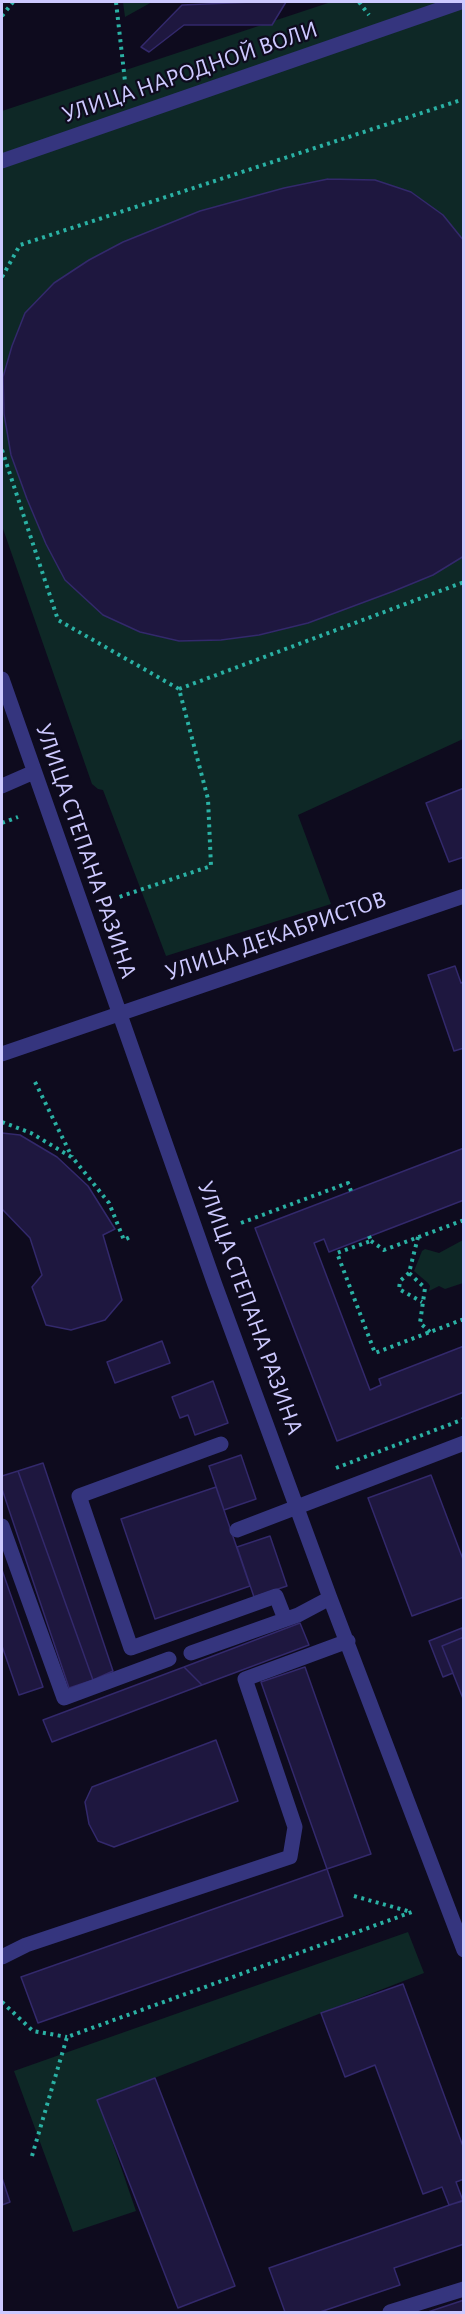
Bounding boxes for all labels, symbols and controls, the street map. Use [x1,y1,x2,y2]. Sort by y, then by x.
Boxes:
street label: УЛИЦА НАРОДНОЙ ВОЛИ [58,15,322,129]
street label: УЛИЦА СТЕПАНА РАЗИНА [29,720,143,982]
street label: УЛИЦА ДЕКАБРИСТОВ [162,885,390,987]
street label: УЛИЦА СТЕПАНА РАЗИНА [191,1177,309,1439]

